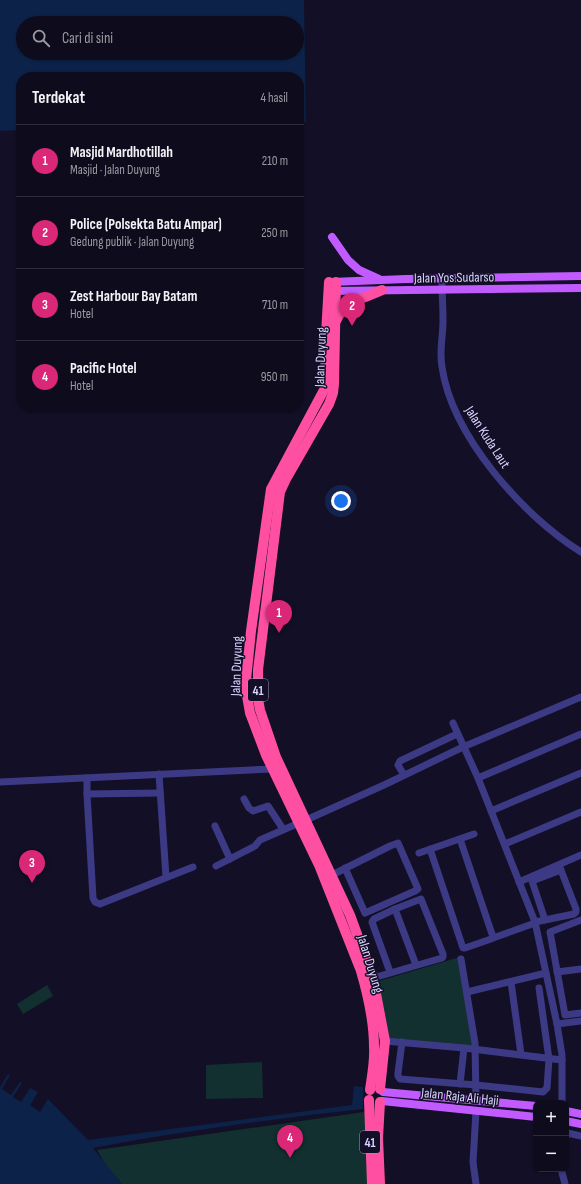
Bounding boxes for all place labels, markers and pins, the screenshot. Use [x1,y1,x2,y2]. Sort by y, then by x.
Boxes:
pin: 2 [339,293,365,326]
pin: 1 [266,600,292,633]
pin: 3 [19,850,45,883]
pin: 4 [277,1125,303,1158]

